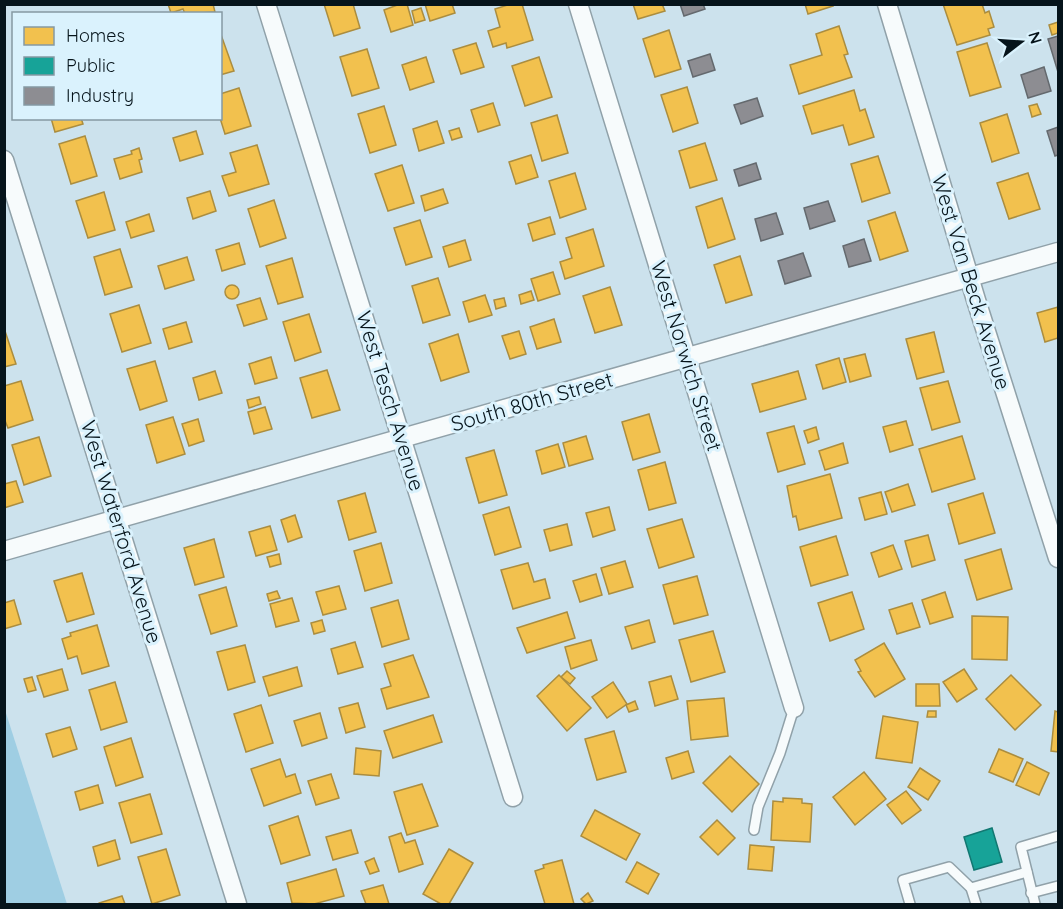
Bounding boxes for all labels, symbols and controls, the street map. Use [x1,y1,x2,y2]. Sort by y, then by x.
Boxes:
legend [12,12,222,120]
north arrow [991,12,1051,72]
text: Homes [66,24,125,47]
text: N [1024,29,1047,46]
text: Public [66,54,115,77]
text: Industry [66,84,134,107]
street label: West Van Beck Avenue [927,171,1017,393]
street label: West Norwich Street [646,257,728,454]
street label: West Tesch Avenue [351,308,431,494]
street label: South 80th Street [448,365,616,437]
street label: West Waterford Avenue [76,417,168,646]

